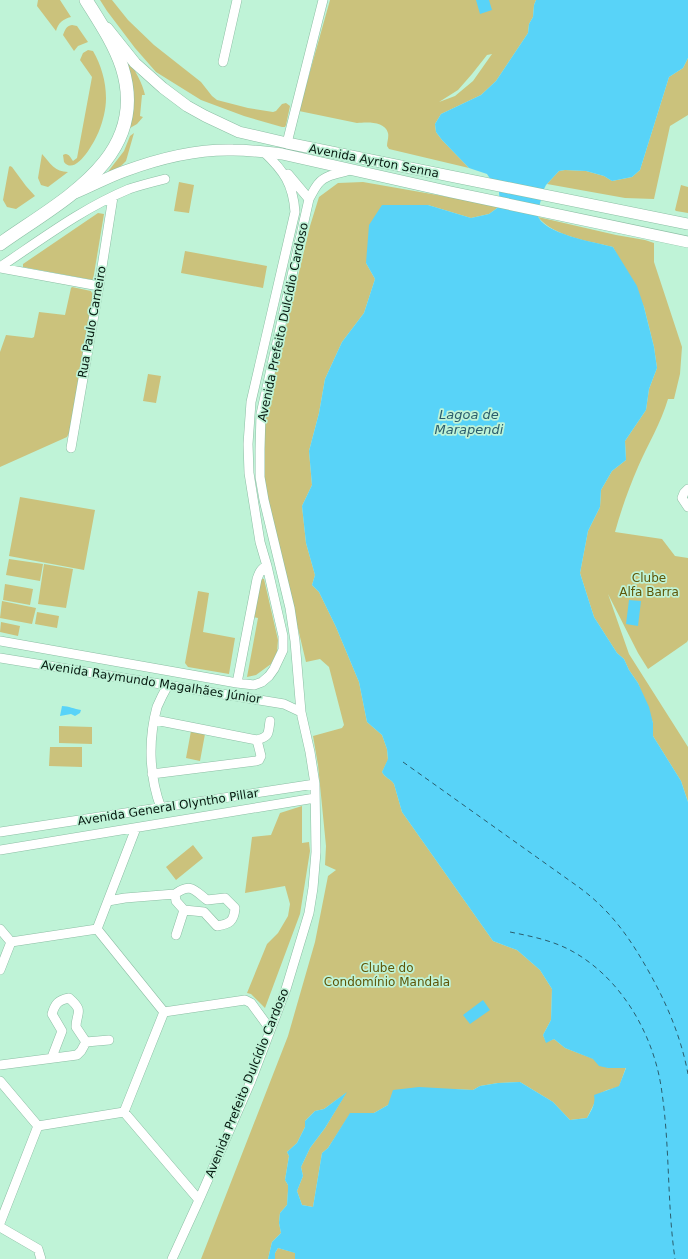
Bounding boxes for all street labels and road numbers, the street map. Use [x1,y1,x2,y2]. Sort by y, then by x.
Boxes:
street label: Avenida Ayrton Senna [308,142,440,180]
street label: Avenida Prefeito Dulcídio Cardoso [255,221,311,423]
street label: Rua Paulo Carneiro [75,265,109,379]
street label: Avenida Raymundo Magalhães Júnior [40,658,262,706]
street label: Avenida General Olyntho Pillar [77,786,260,828]
street label: Avenida Prefeito Dulcídio Cardoso [203,986,291,1180]

